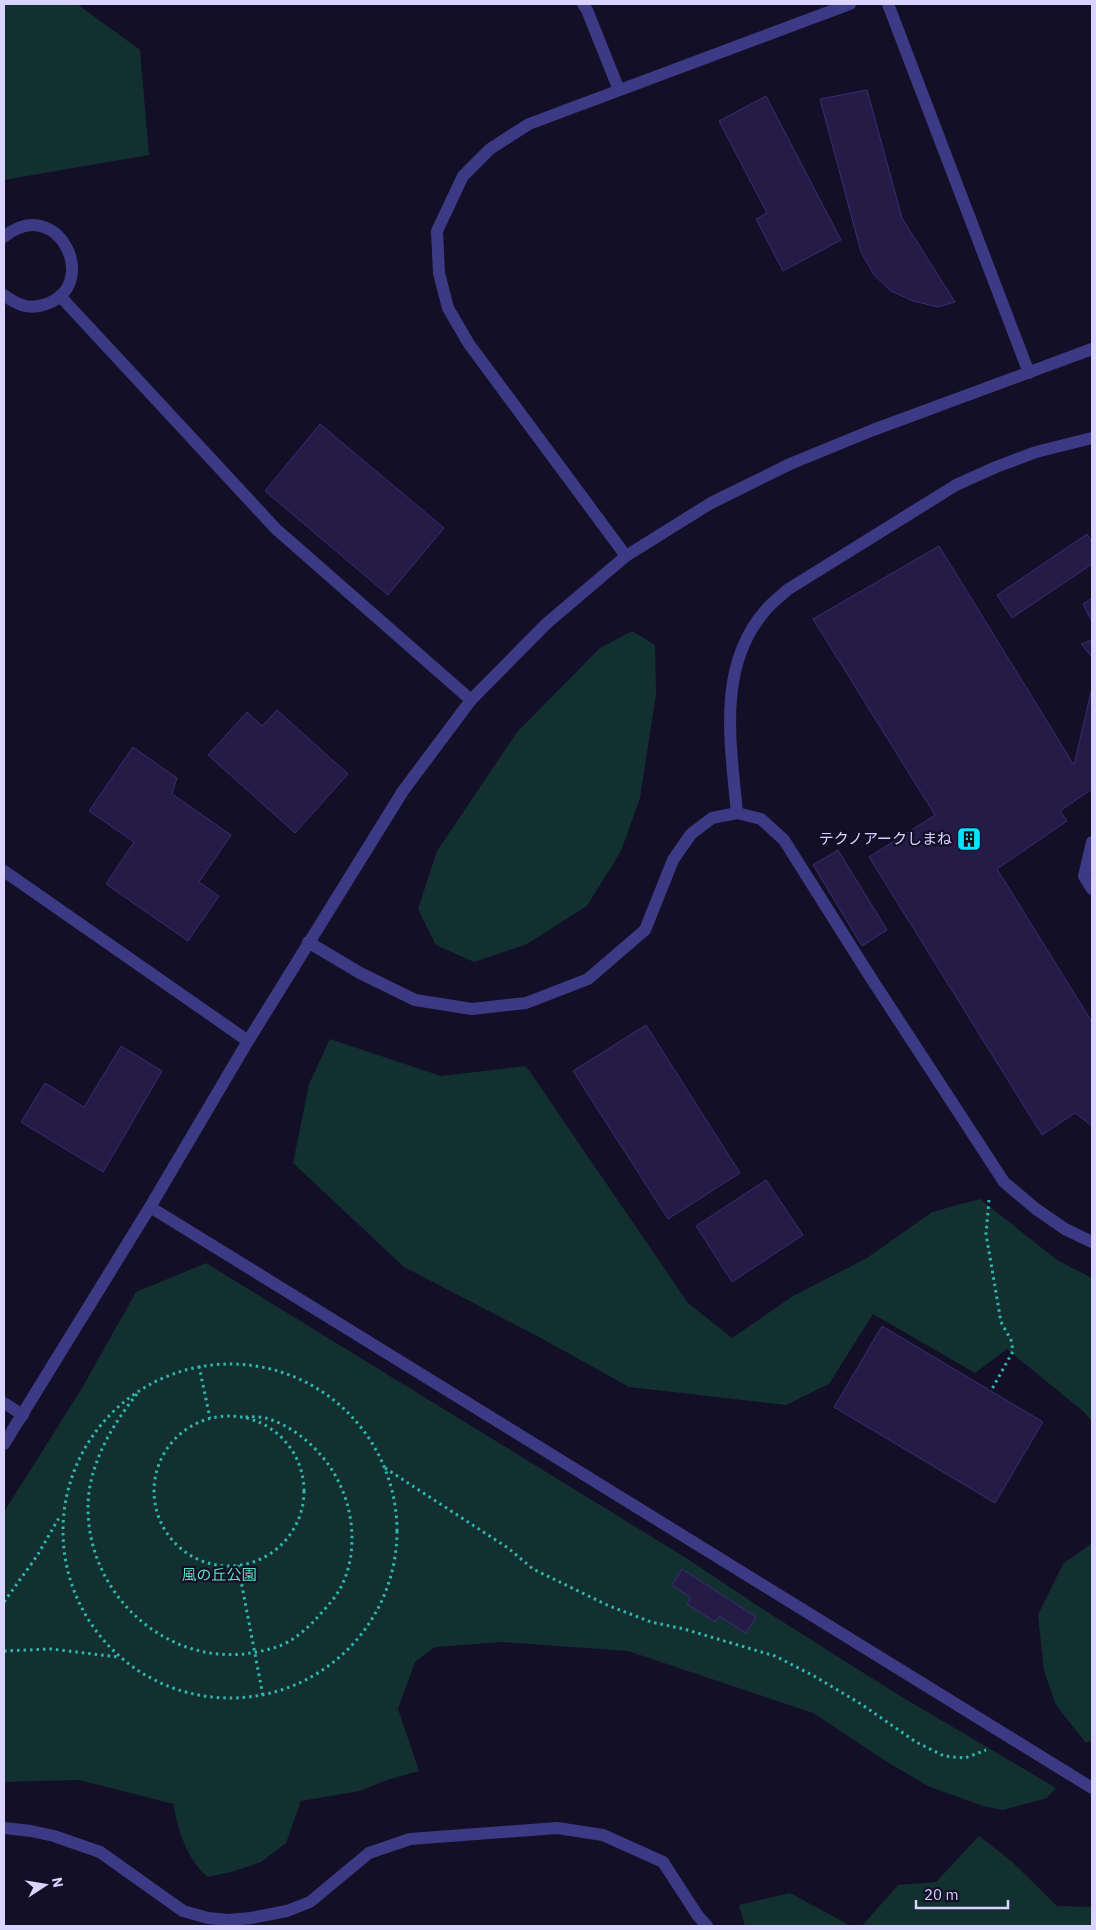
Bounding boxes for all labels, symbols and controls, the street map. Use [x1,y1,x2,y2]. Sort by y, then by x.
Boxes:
building icon: テクノアークしまね [956,826,982,852]
place label: テクノアークしまね [819,829,952,848]
park label: 風の丘公園 [181,1565,257,1584]
north arrow [20,1860,70,1910]
text: N [48,1875,68,1889]
scale bar [916,1878,1008,1910]
text: 20 m [924,1885,959,1904]

